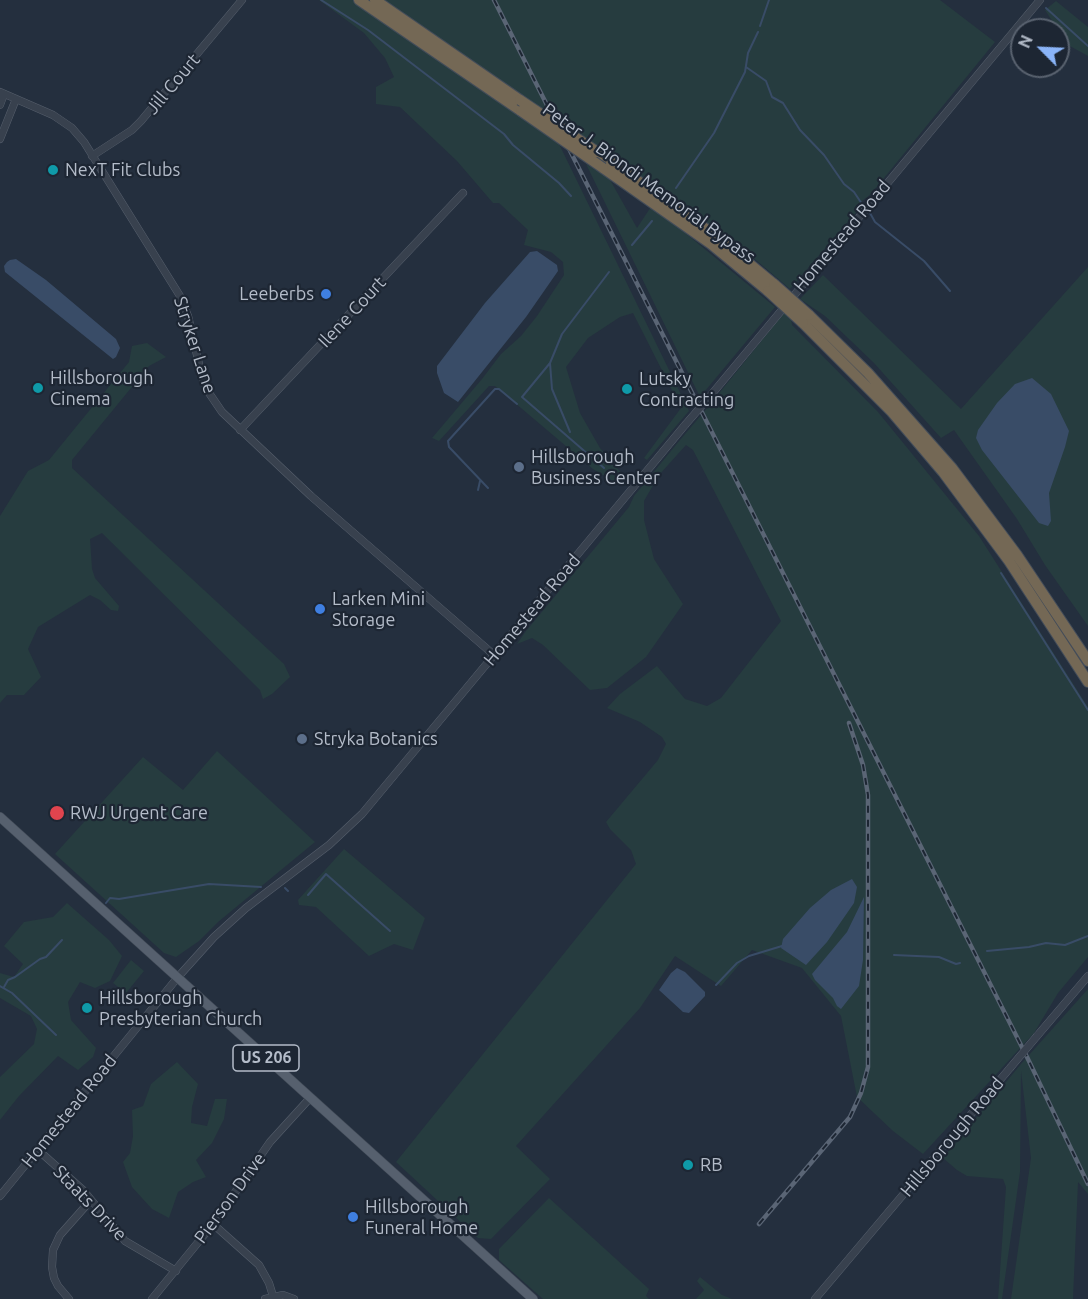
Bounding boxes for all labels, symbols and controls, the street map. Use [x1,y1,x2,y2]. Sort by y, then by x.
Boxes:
north arrow [1010,18,1070,78]
text: N [1015,32,1036,51]
street label: Jill Court [141,49,205,119]
street label: Peter J. Biondi Memorial Bypass [538,99,760,267]
place label: NexT Fit Clubs [65,159,180,181]
marker: NexT Fit Clubs [46,163,60,177]
street label: Homestead Road [789,176,895,296]
street label: Ilene Court [314,272,390,352]
place label: Leeberbs [239,283,314,305]
marker: Leeberbs [319,287,333,301]
street label: Stryker Lane [169,294,221,396]
place label: Hillsborough Cinema [50,367,153,410]
place label: Lutsky Contracting [639,368,734,410]
marker: Hillsborough Cinema [31,381,45,395]
marker: Lutsky Contracting [620,382,634,396]
place label: Hillsborough Business Center [531,446,660,488]
marker: Hillsborough Business Center [512,460,526,474]
street label: Homestead Road [479,550,585,670]
place label: Larken Mini Storage [332,588,425,630]
marker: Larken Mini Storage [313,602,327,616]
place label: Stryka Botanics [314,728,438,750]
marker: Stryka Botanics [295,732,309,746]
place label: RWJ Urgent Care [70,802,208,824]
marker: RWJ Urgent Care [48,804,66,822]
place label: Hillsborough Presbyterian Church [99,987,262,1030]
marker: Hillsborough Presbyterian Church [80,1001,94,1015]
road number: US 206 [233,1045,299,1071]
street label: Homestead Road [17,1050,121,1172]
street label: Hillsborough Road [896,1073,1008,1201]
street label: Pierson Drive [190,1148,270,1248]
place label: RB [700,1154,723,1176]
marker: RB [681,1158,695,1172]
street label: Staats Drive [49,1161,131,1245]
place label: Hillsborough Funeral Home [365,1196,478,1238]
marker: Hillsborough Funeral Home [346,1210,360,1224]

